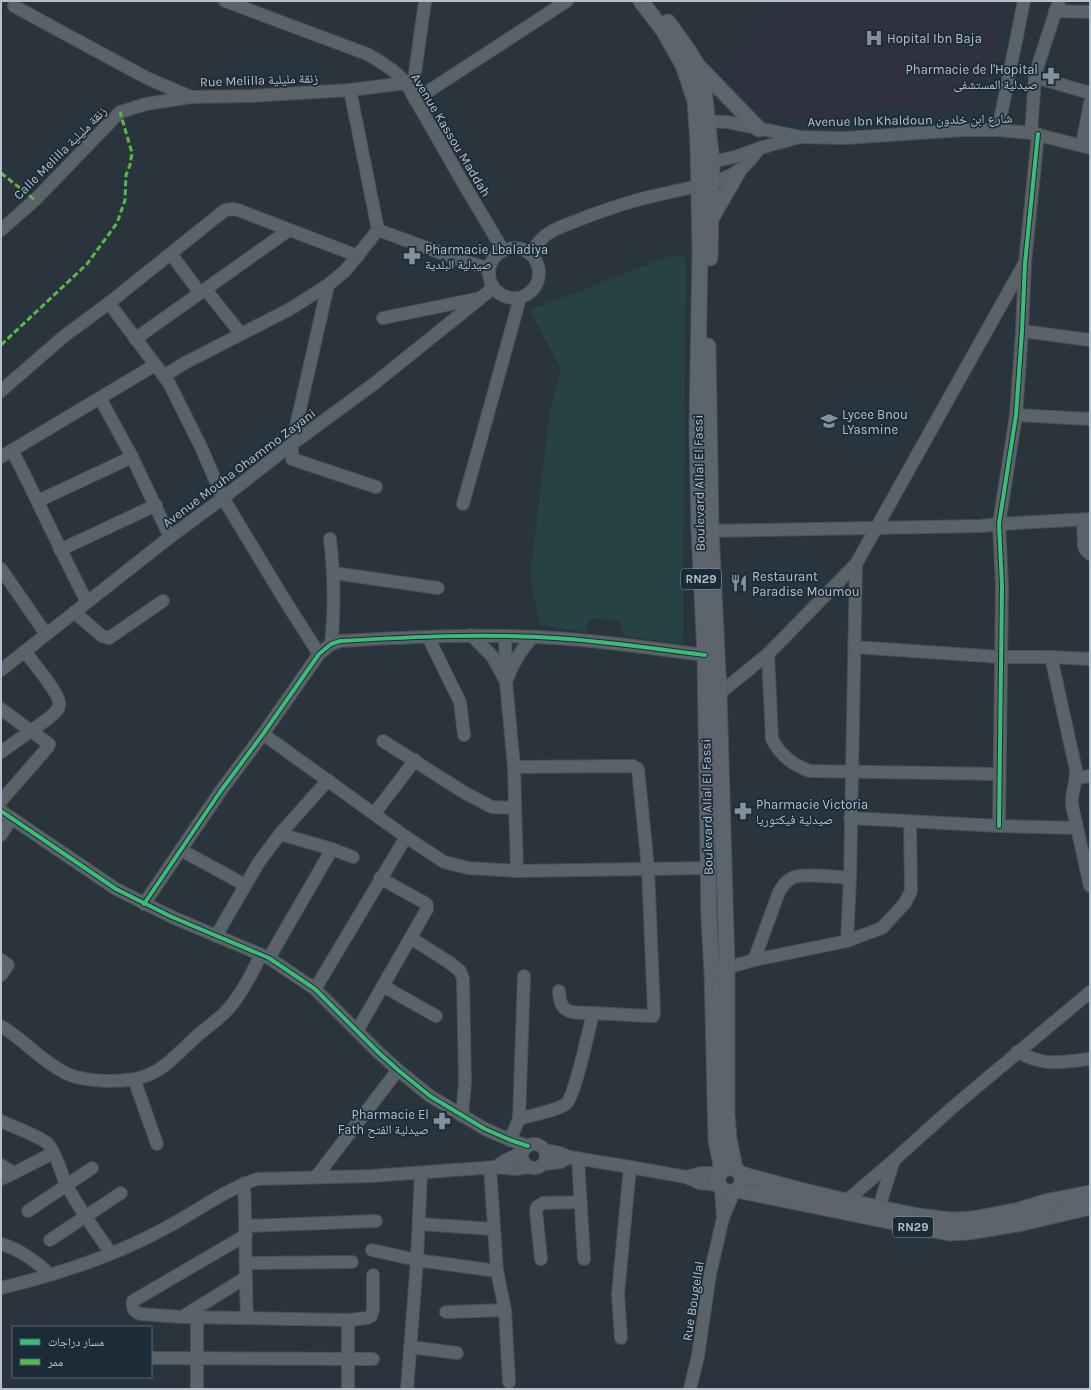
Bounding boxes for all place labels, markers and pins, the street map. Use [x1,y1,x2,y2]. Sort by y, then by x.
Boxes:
hospital icon: Hopital Ibn Baja [864,28,884,48]
place label: Hopital Ibn Baja [887,31,982,46]
place label: Pharmacie de l'Hopital صيدلية المستشفى [906,62,1038,93]
pharmacy icon: Pharmacie de l'Hopital صيدلية المستشفى [1041,66,1061,86]
place label: Pharmacie Lbaladiya صيدلية البلدية [425,242,548,272]
pharmacy icon: Pharmacie Lbaladiya صيدلية البلدية [402,246,422,266]
place label: Lycee Bnou LYasmine [842,407,908,437]
school or university icon: Lycee Bnou LYasmine [819,411,839,431]
place label: Restaurant Paradise Moumou [752,569,860,599]
restaurant icon: Restaurant Paradise Moumou [729,573,749,593]
place label: Pharmacie Victoria صيدلية فيكتوريا [756,797,868,828]
pharmacy icon: Pharmacie Victoria صيدلية فيكتوريا [733,801,753,821]
place label: Pharmacie El Fath صيدلية الفتح [338,1107,429,1139]
pharmacy icon: Pharmacie El Fath صيدلية الفتح [432,1111,452,1131]

